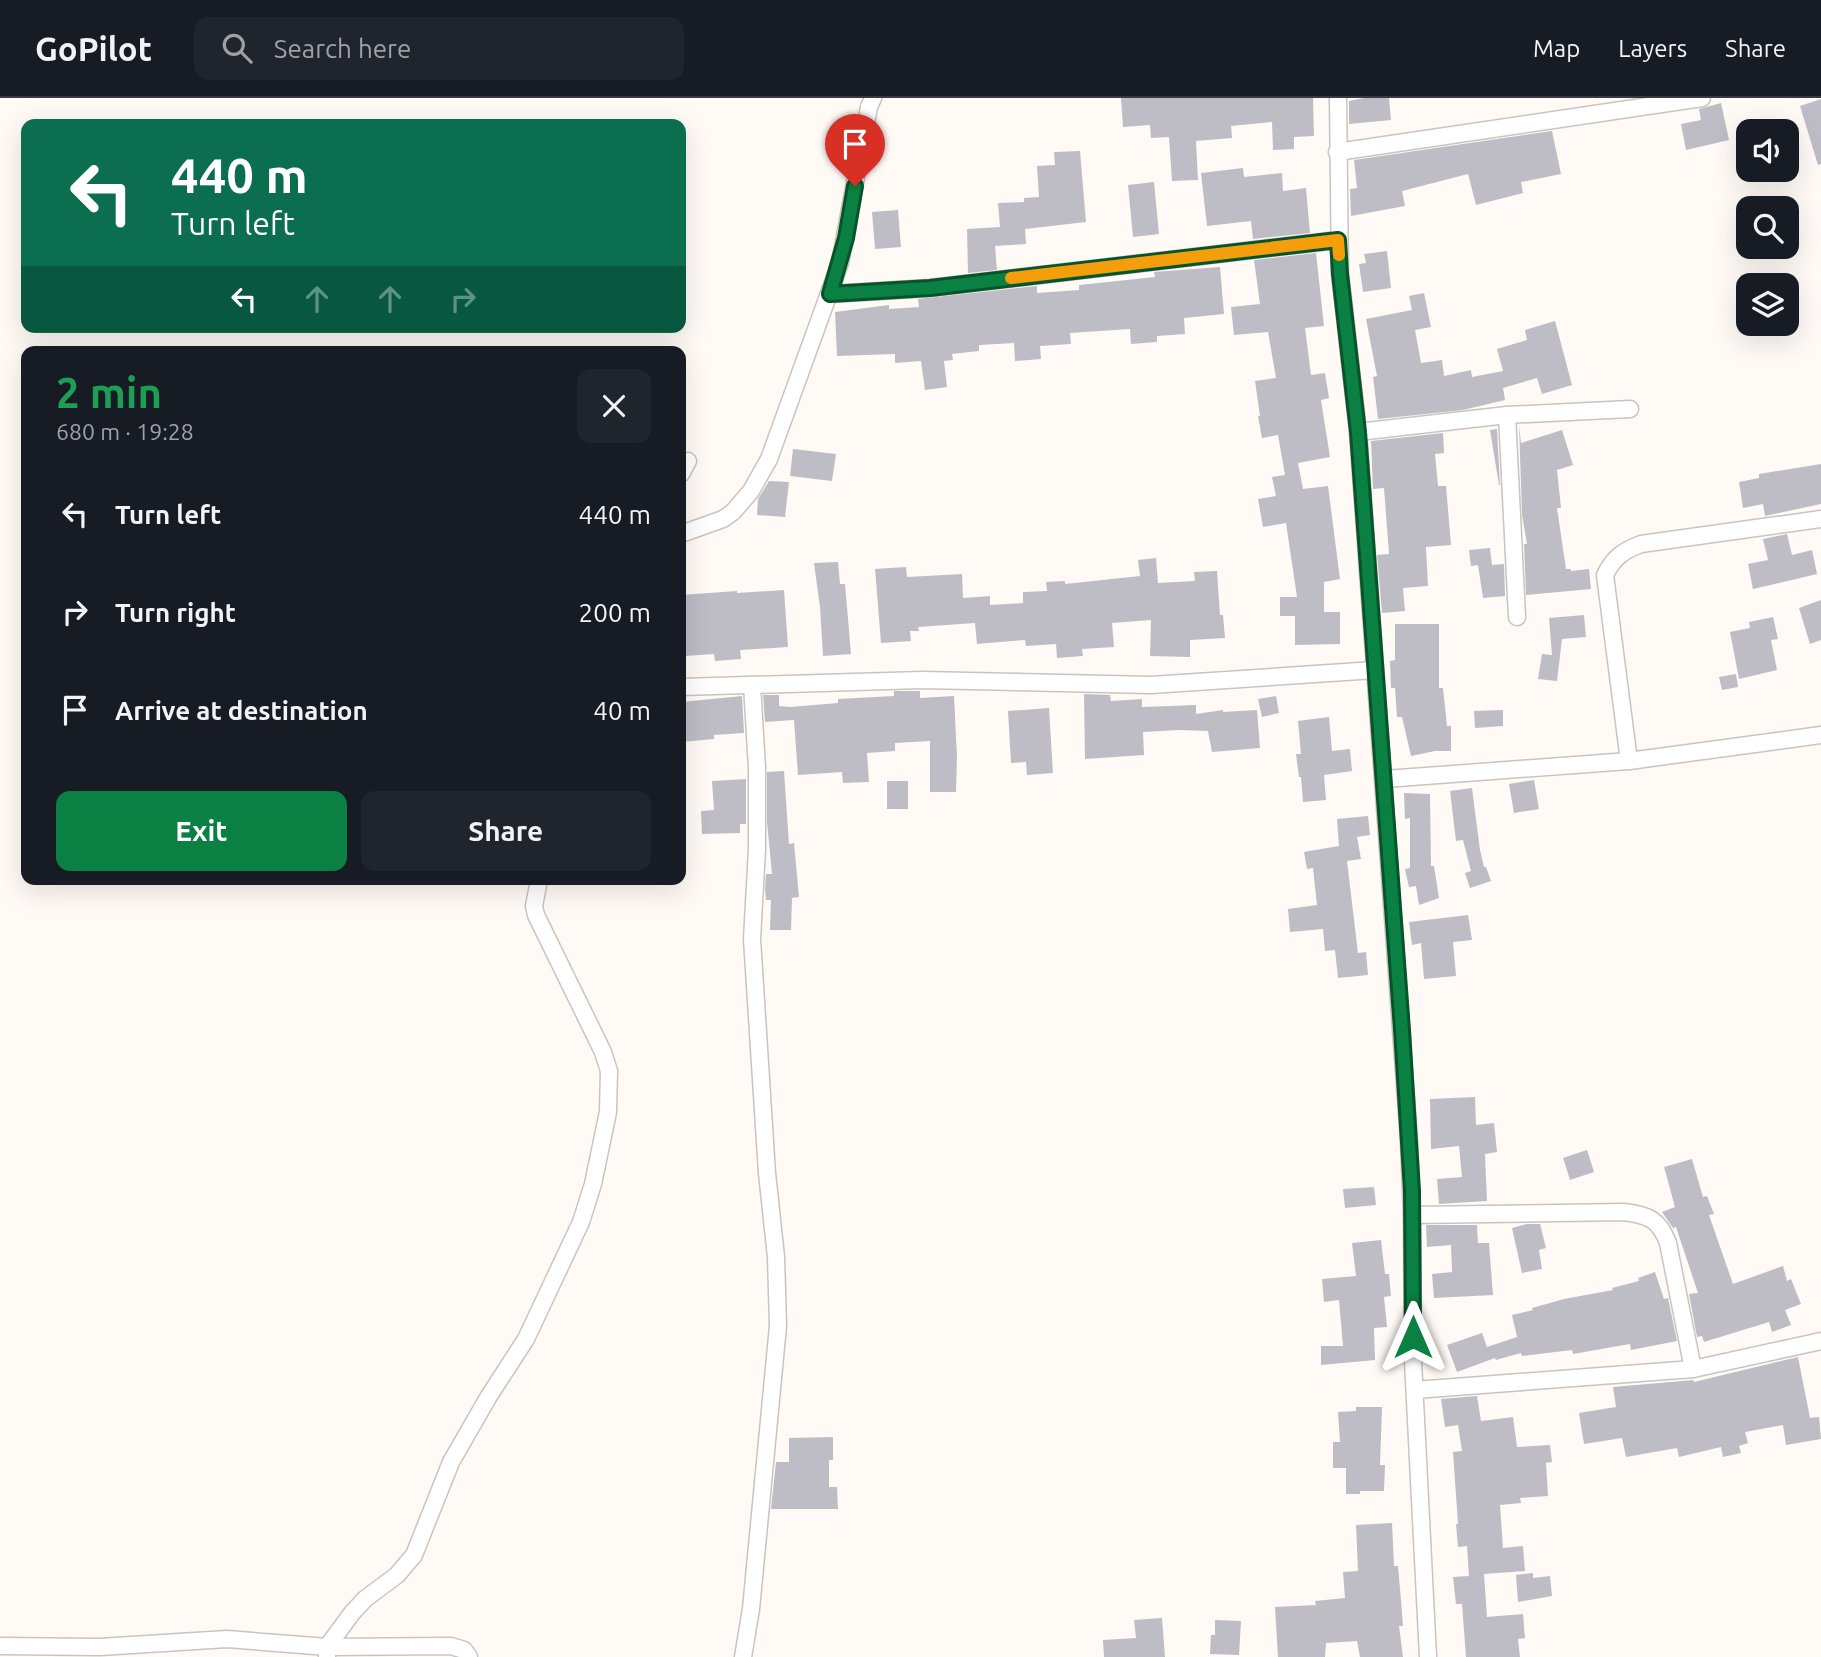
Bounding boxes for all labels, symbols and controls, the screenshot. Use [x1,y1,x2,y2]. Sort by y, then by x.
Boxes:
search box [194,17,684,80]
icon: search [218,29,256,67]
text: GoPilot [35,30,152,67]
text: Search here [274,34,411,63]
text: Map [1533,35,1580,62]
text: Layers [1618,35,1687,62]
text: Share [1725,35,1786,62]
pin [825,114,885,186]
map controls [1736,119,1799,336]
button: sound [1736,119,1799,182]
icon: arrive [836,125,874,163]
icon: left [56,147,147,238]
text: 440 m [171,147,308,202]
button: search [1736,196,1799,259]
text: Turn left [171,205,295,241]
button: layers [1736,273,1799,336]
icon: left [225,280,263,318]
icon: ahead [298,280,336,318]
icon: ahead [371,280,409,318]
icon: right [444,280,482,318]
text: 2 min [56,369,162,416]
button: close [577,369,651,443]
text: 680 m · 19:28 [56,419,194,444]
icon: left [56,495,94,533]
text: Turn left [115,500,221,529]
text: 440 m [579,500,651,529]
icon: right [56,593,94,631]
text: Turn right [115,598,236,627]
text: 200 m [579,598,651,627]
icon: arrive [56,691,94,729]
text: Arrive at destination [115,696,368,725]
text: 40 m [593,696,651,725]
button: Exit [56,791,347,871]
button: Share [361,791,651,871]
position arrow [1376,1300,1450,1374]

